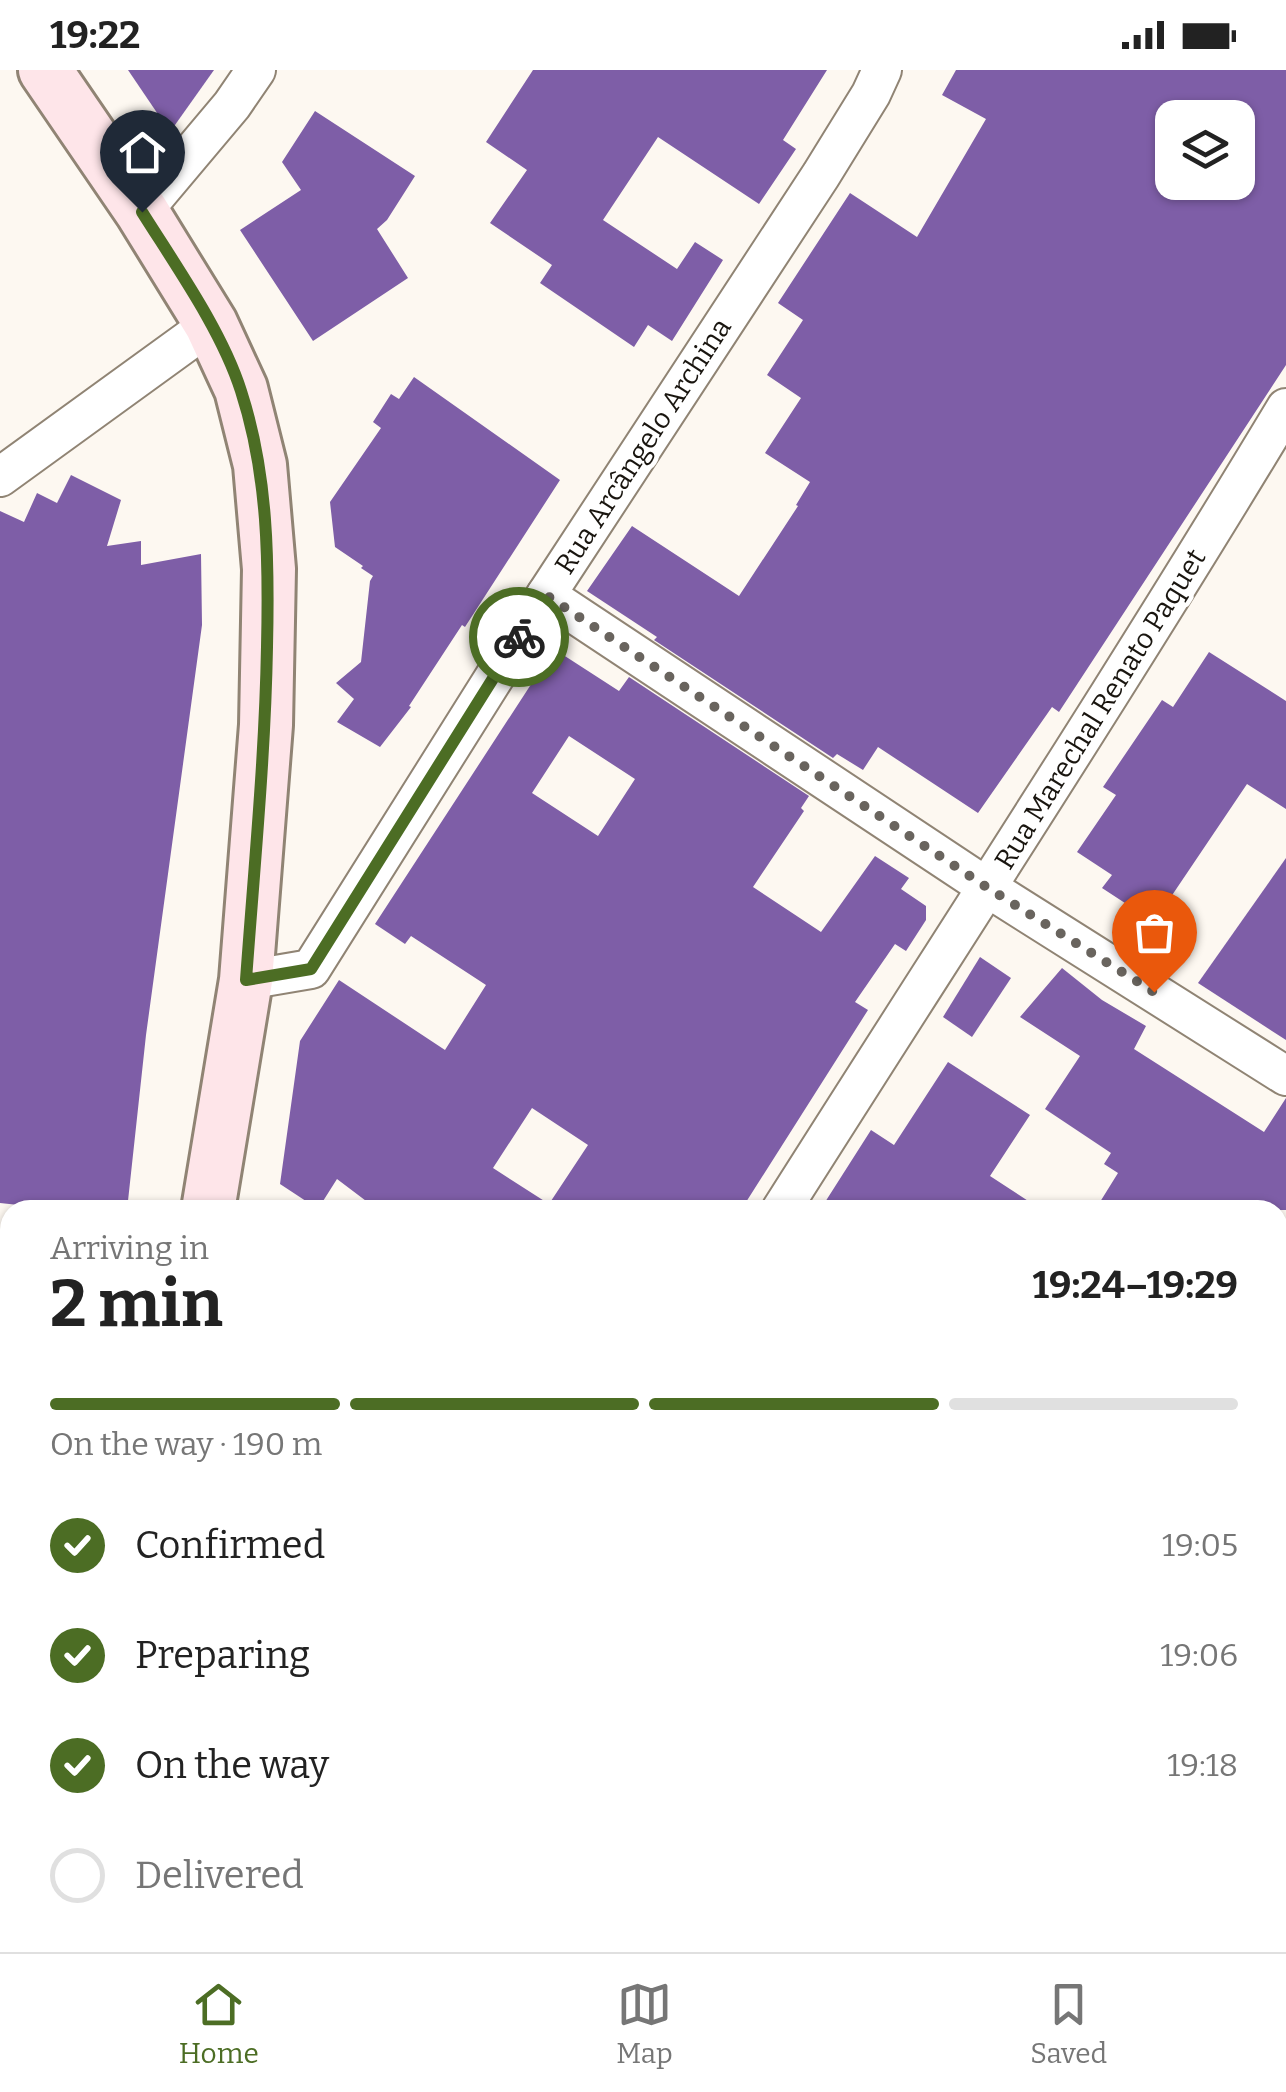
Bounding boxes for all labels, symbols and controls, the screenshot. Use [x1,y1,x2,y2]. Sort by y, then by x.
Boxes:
text: 19:22 [50,12,141,58]
map controls [1155,100,1255,200]
button: layers [1155,100,1255,200]
pin [100,110,185,213]
icon: home [115,125,170,180]
street label: Rua Arcângelo Archina [548,312,738,580]
street label: Rua Marechal Renato Paquet [988,543,1212,875]
courier [469,587,569,687]
icon: bike [492,610,547,665]
pin [1112,890,1197,993]
icon: bag [1127,905,1182,960]
text: Arriving in [50,1229,209,1267]
text: 19:24–19:29 [1033,1262,1238,1308]
text: 2 min [50,1265,223,1343]
text: On the way · 190 m [50,1425,322,1463]
icon: check [50,1518,105,1573]
text: Confirmed [135,1522,325,1568]
text: 19:05 [1162,1526,1238,1564]
icon: check [50,1628,105,1683]
text: Preparing [135,1632,310,1678]
text: 19:06 [1160,1636,1238,1674]
icon: check [50,1738,105,1793]
text: On the way [135,1742,329,1788]
text: 19:18 [1167,1746,1238,1784]
text: Delivered [135,1852,304,1898]
tab: Home [179,1977,259,2070]
tab: Map [616,1977,673,2070]
tab: Saved [1030,1977,1107,2070]

